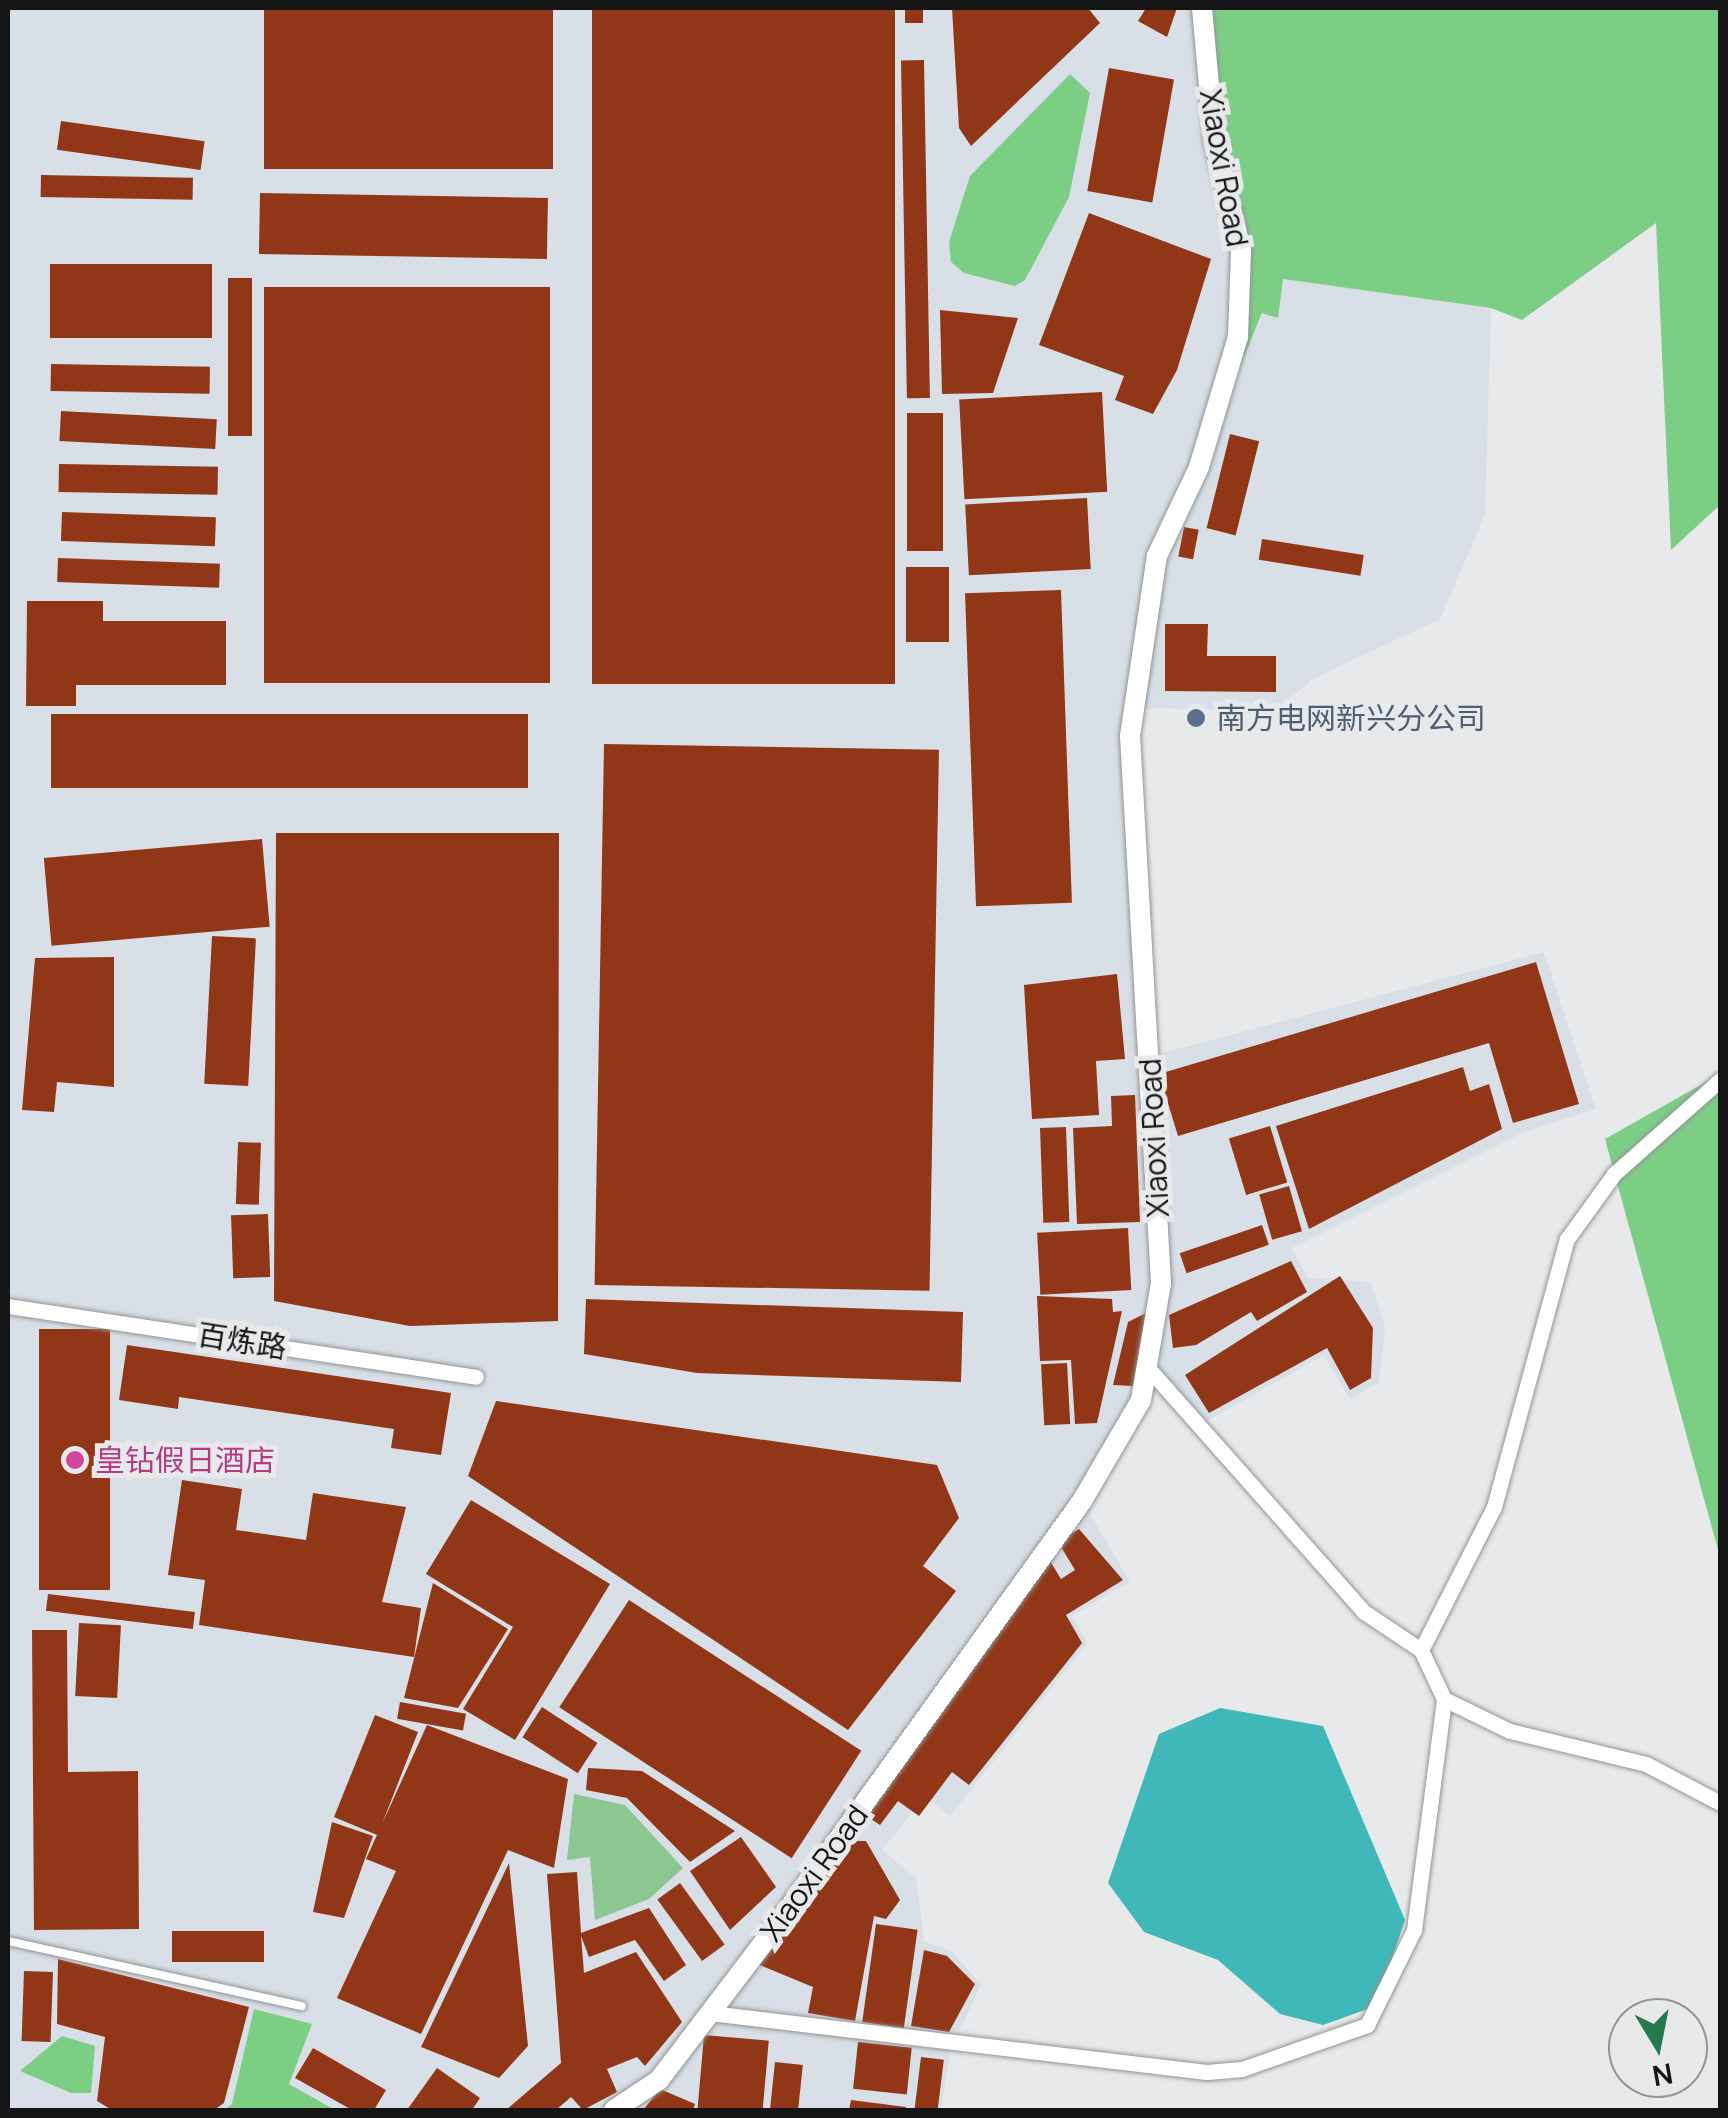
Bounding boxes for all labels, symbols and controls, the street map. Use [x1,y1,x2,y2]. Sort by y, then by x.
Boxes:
street label: Xiaoxi Road [1192,86,1256,250]
place label: 南方电网新兴分公司 [1216,700,1486,736]
marker: 南方电网新兴分公司 [1185,707,1207,729]
street label: Xiaoxi Road [1132,1058,1176,1218]
street label: 百炼路 [195,1316,289,1366]
place label: 皇钻假日酒店 [95,1442,275,1478]
marker: 皇钻假日酒店 [64,1449,86,1471]
street label: Xiaoxi Road [753,1798,875,1948]
north arrow [1608,1998,1708,2098]
text: N [1650,2055,1676,2096]

